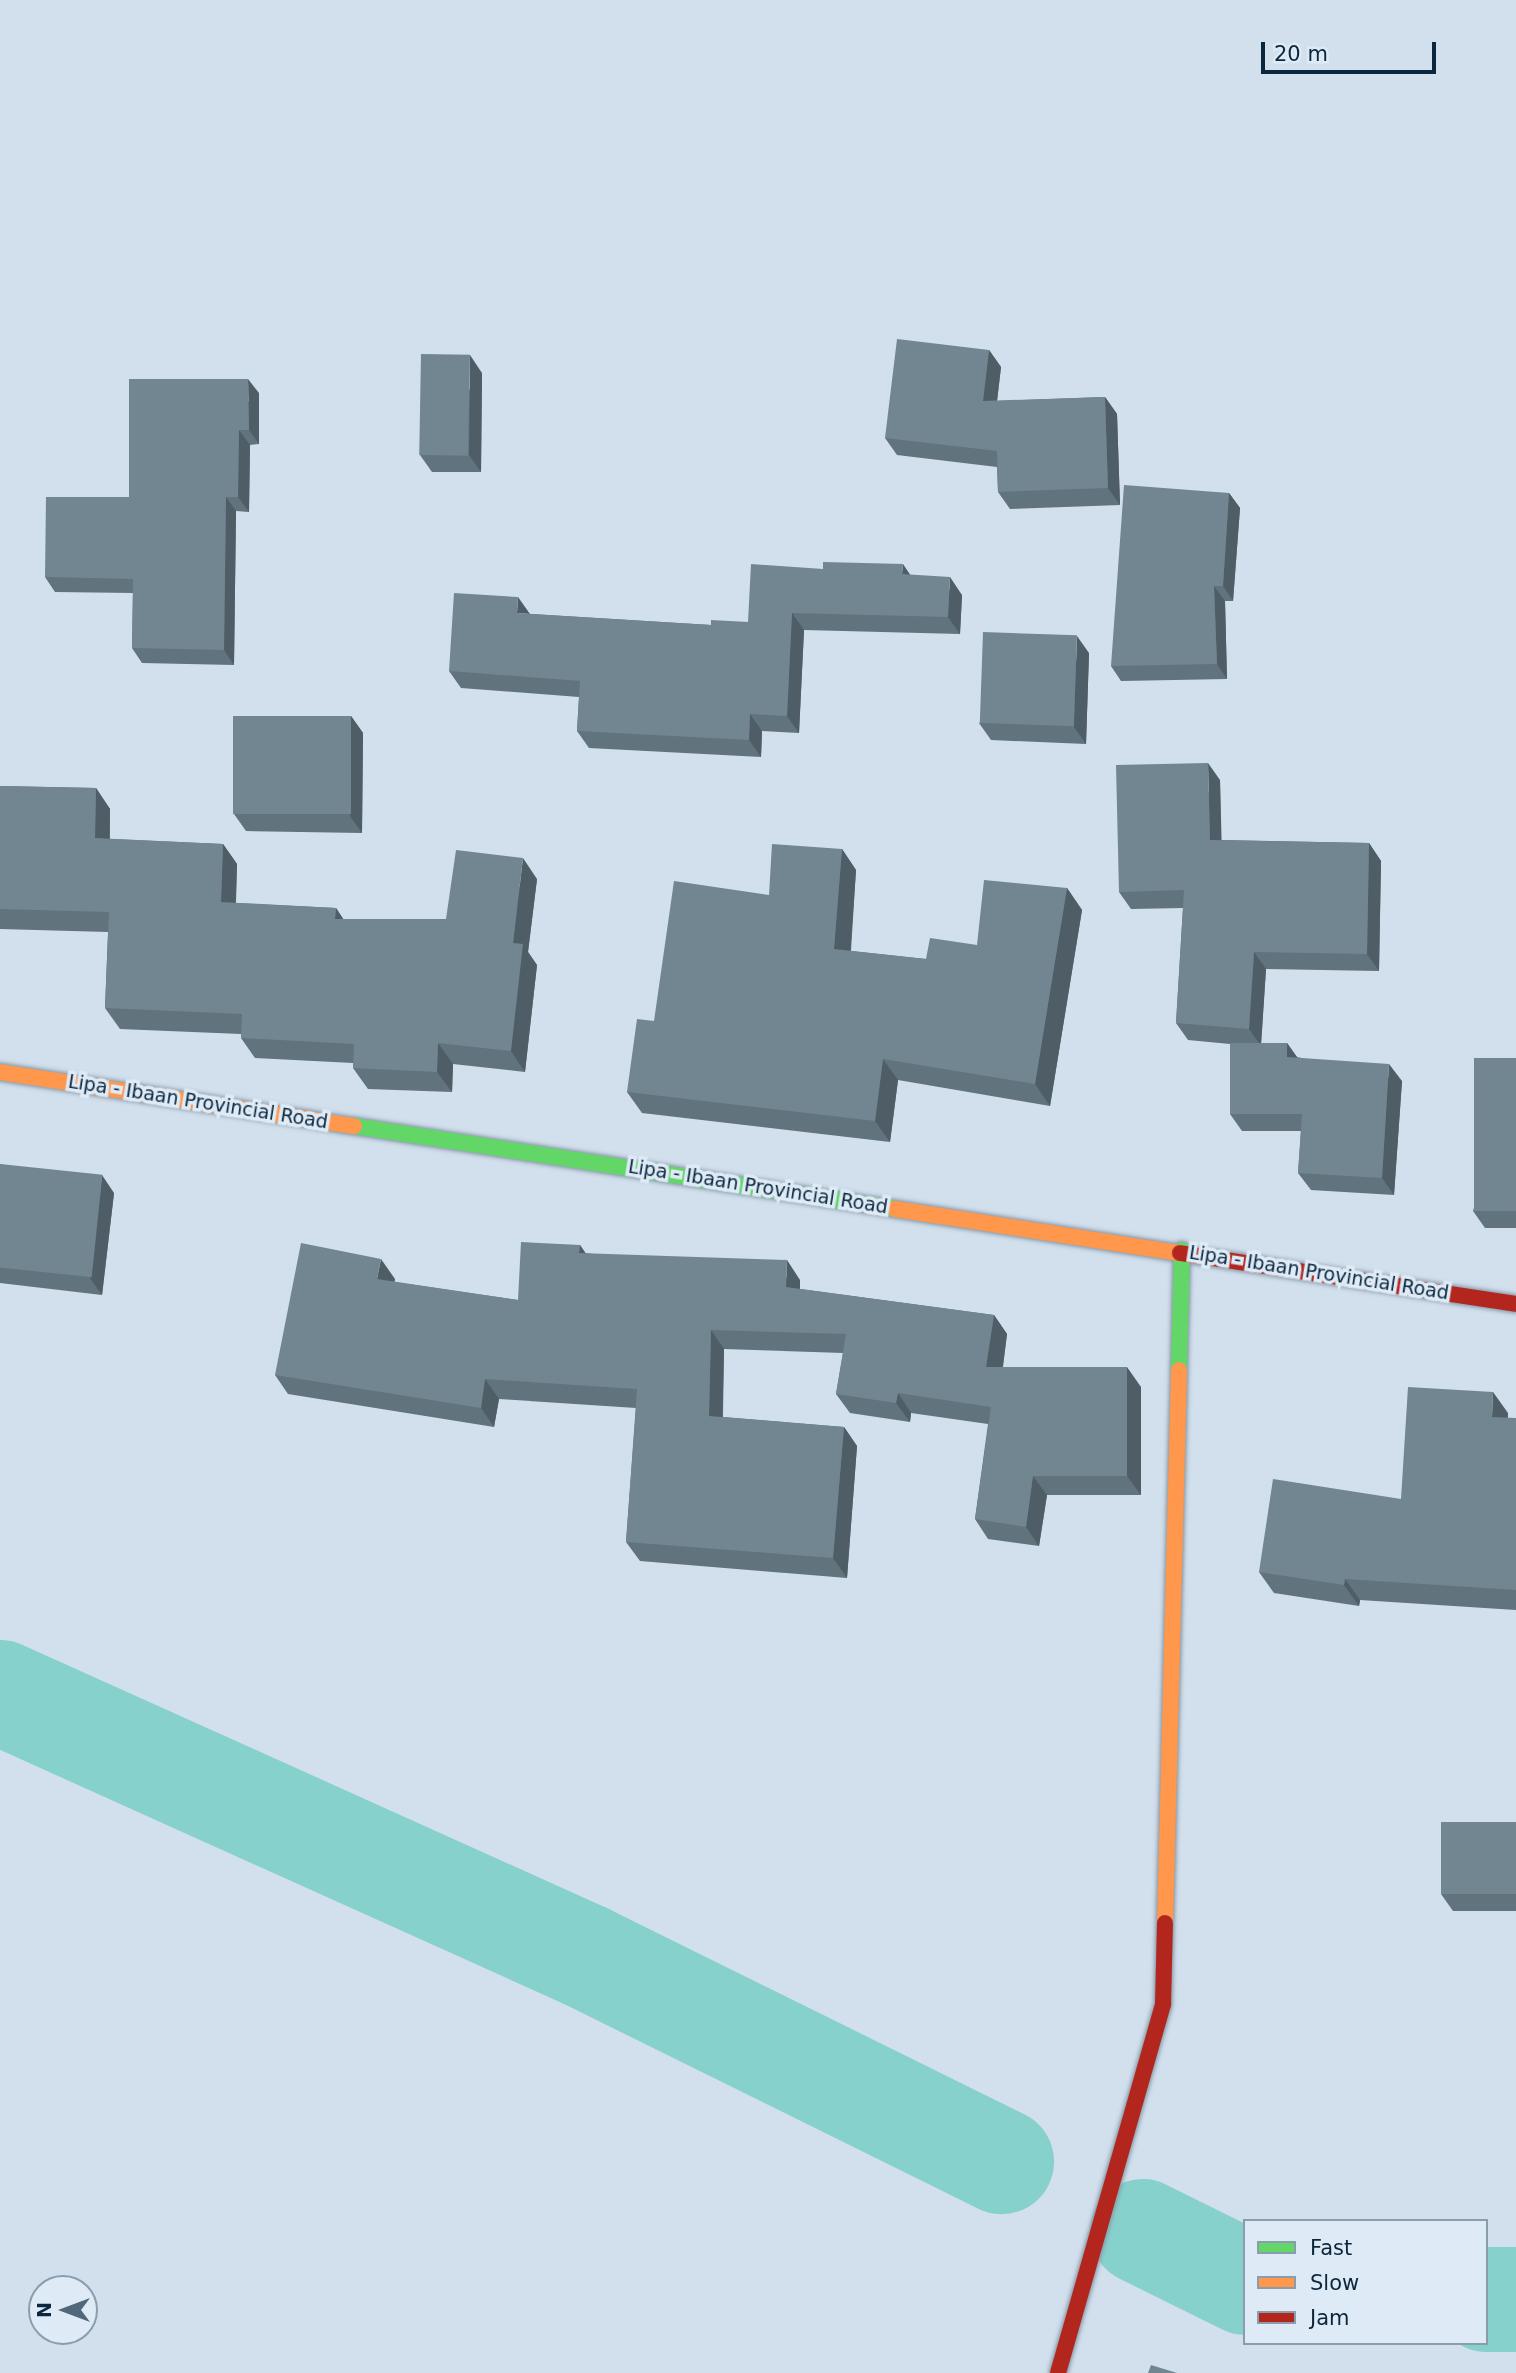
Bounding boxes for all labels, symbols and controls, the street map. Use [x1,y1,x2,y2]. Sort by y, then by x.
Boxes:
scale bar [1264,28,1439,72]
text: 20 m [1274,42,1328,66]
street label: Lipa - Ibaan Provincial Road [67,1070,329,1134]
street label: Lipa - Ibaan Provincial Road [627,1155,889,1219]
street label: Lipa - Ibaan Provincial Road [1188,1241,1450,1305]
legend [1243,2219,1488,2345]
text: Fast [1310,2236,1352,2260]
text: Slow [1310,2271,1359,2295]
north arrow [28,2275,98,2345]
text: N [33,2302,55,2318]
text: Jam [1310,2306,1350,2330]

